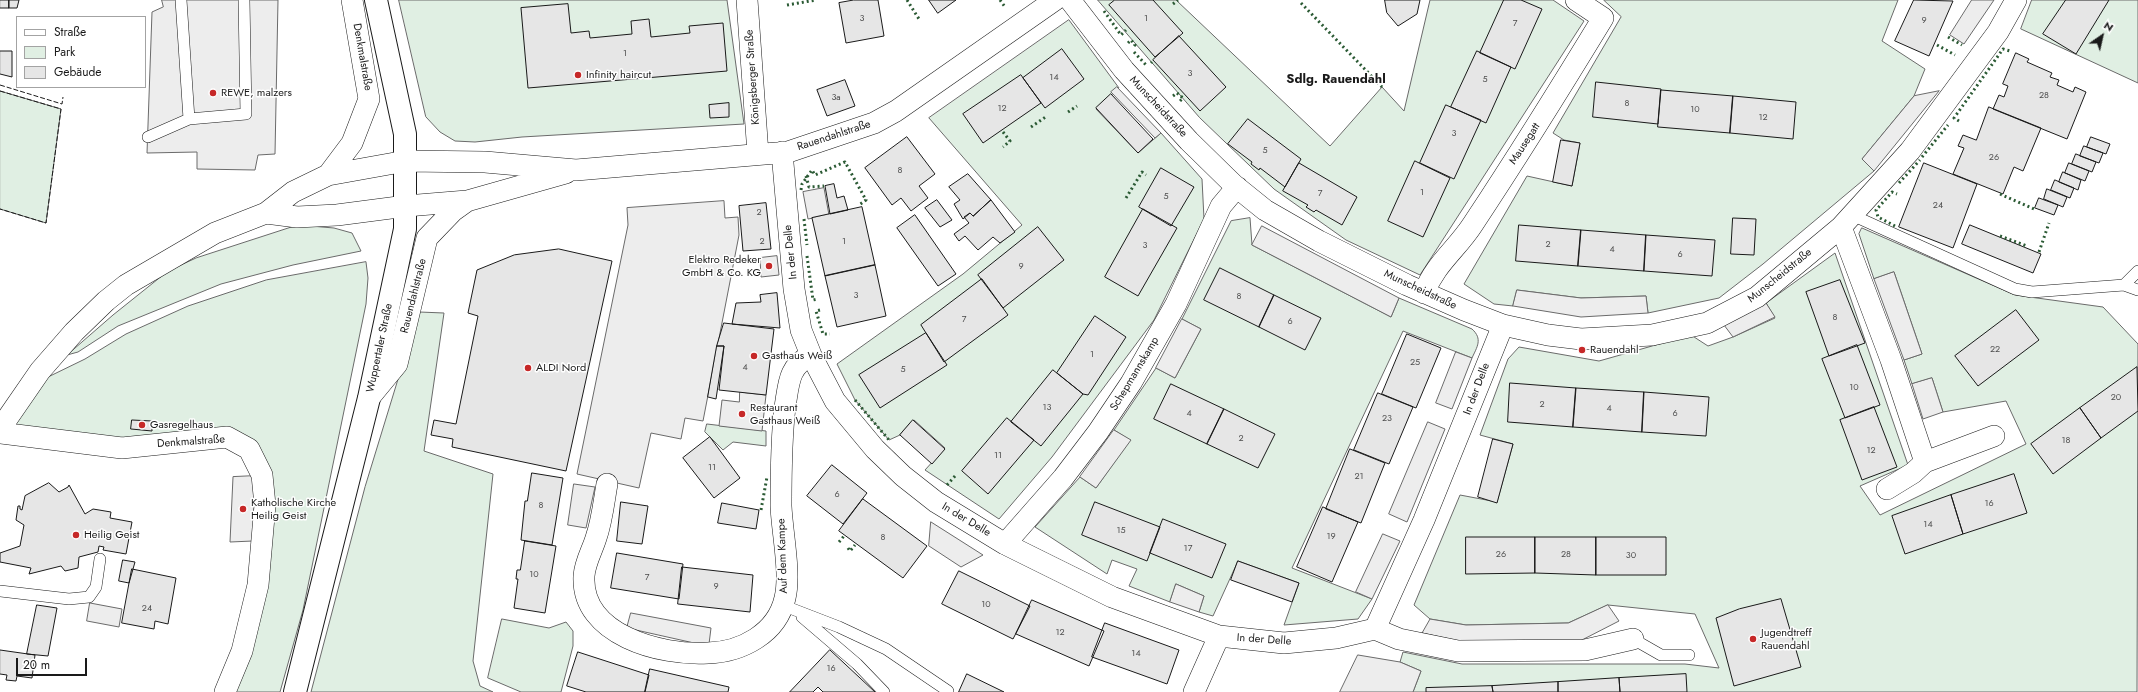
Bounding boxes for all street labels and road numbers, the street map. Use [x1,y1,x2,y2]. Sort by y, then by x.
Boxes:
street label: Denkmalstraße [350,22,374,92]
street label: Königsberger Straße [743,29,763,125]
street label: Munscheidstraße [1126,74,1190,140]
street label: Rauendahlstraße [796,118,872,154]
street label: Mausegatt [1507,121,1543,167]
street label: In der Delle [782,224,800,280]
street label: Munscheidstraße [1745,246,1815,306]
street label: Rauendahlstraße [398,257,430,335]
street label: Munscheidstraße [1382,267,1458,313]
street label: Wuppertaler Straße [364,302,396,394]
street label: Schepmannskamp [1108,335,1162,413]
street label: In der Delle [1461,361,1493,417]
street label: Denkmalstraße [157,433,225,451]
street label: In der Delle [939,500,993,540]
street label: Auf dem Kampe [775,518,791,594]
street label: In der Delle [1236,632,1292,648]

